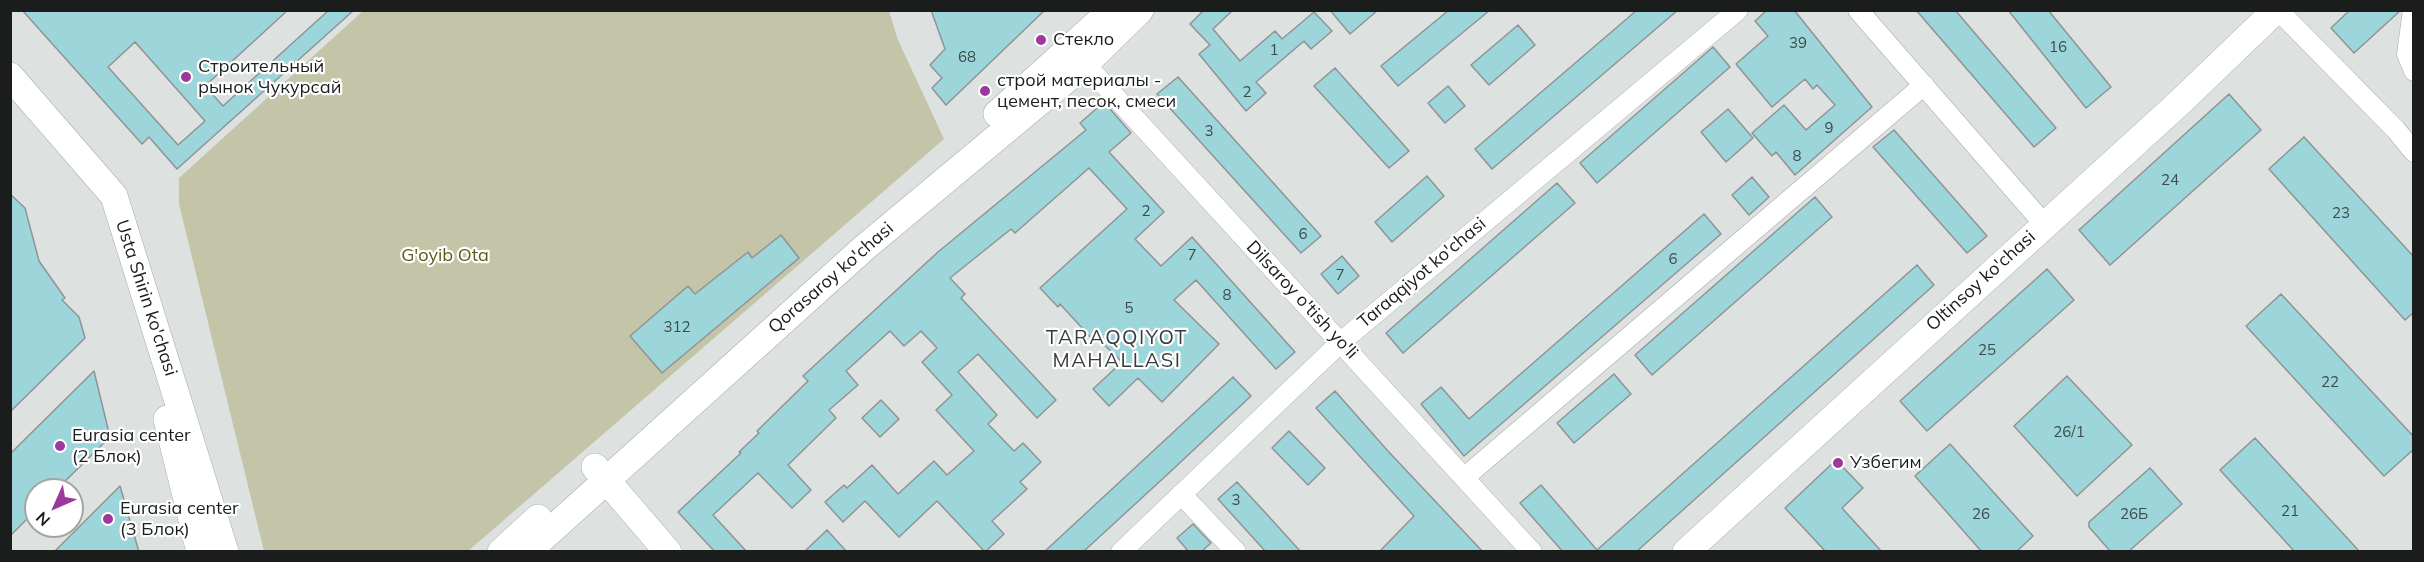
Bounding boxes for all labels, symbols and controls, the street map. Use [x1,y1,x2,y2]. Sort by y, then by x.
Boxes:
place label: Стекло [1053,29,1114,51]
marker: Стекло [1034,33,1048,47]
house number: 39 [1789,34,1807,52]
house number: 16 [2049,38,2067,56]
house number: 1 [1270,41,1278,59]
house number: 68 [958,48,976,66]
place label: Строительный рынок Чукурсай [198,56,341,98]
marker: Строительный рынок Чукурсай [179,70,193,84]
place label: строй материалы - цемент, песок, смеси [997,70,1176,112]
house number: 2 [1243,83,1251,101]
marker: строй материалы - цемент, песок, смеси [978,84,992,98]
house number: 9 [1825,119,1833,137]
house number: 3 [1205,122,1213,140]
house number: 8 [1793,147,1801,165]
house number: 24 [2161,171,2179,189]
house number: 2 [1142,202,1150,220]
house number: 23 [2332,204,2350,222]
street label: Taraqqiyot ko'chasi [1353,213,1491,333]
street label: Usta Shirin ko'chasi [111,217,181,379]
street label: Qorasaroy ko'chasi [764,218,898,338]
house number: 6 [1299,225,1307,243]
street label: Oltinsoy ko'chasi [1922,226,2040,336]
street label: Dilsaroy o'tish yo'li [1242,236,1362,364]
park label: G'oyib Ota [401,245,489,267]
house number: 7 [1188,246,1196,264]
house number: 6 [1669,250,1677,268]
house number: 7 [1336,266,1344,284]
house number: 8 [1223,286,1231,304]
house number: 5 [1125,299,1133,317]
house number: 312 [664,318,690,336]
district label: TARAQQIYOT MAHALLASI [1046,326,1188,373]
house number: 25 [1978,341,1996,359]
house number: 22 [2321,373,2339,391]
house number: 26/1 [2053,423,2085,441]
place label: Eurasia center (2 Блок) [72,425,191,468]
marker: Eurasia center (2 Блок) [53,439,67,453]
place label: Узбегим [1850,452,1922,474]
marker: Узбегим [1831,456,1845,470]
north arrow [24,478,84,538]
house number: 3 [1232,491,1240,509]
place label: Eurasia center (3 Блок) [120,498,239,540]
house number: 21 [2281,502,2299,520]
house number: 26 [1972,505,1990,523]
house number: 26Б [2120,505,2148,523]
text: N [31,508,54,531]
marker: Eurasia center (3 Блок) [101,512,115,526]

